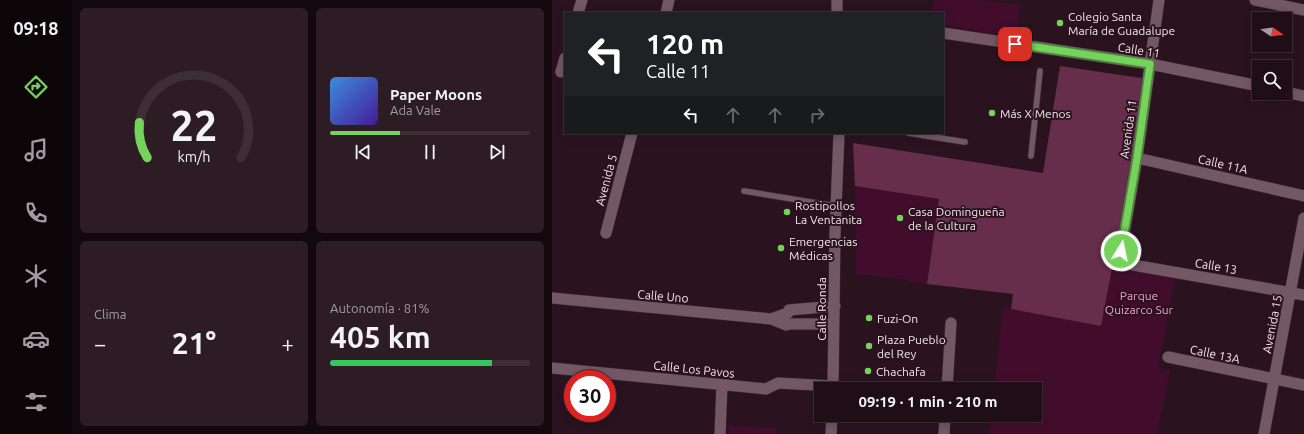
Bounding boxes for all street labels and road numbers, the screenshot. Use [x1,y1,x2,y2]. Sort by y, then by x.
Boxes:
street label: Calle 11 [1117,40,1161,60]
street label: Avenida 11 [1117,99,1139,159]
street label: Calle 11A [1197,152,1249,176]
street label: Avenida 5 [593,153,619,207]
street label: Calle 13 [1194,256,1238,276]
street label: Calle Ronda [815,277,828,341]
street label: Calle Uno [637,287,689,305]
street label: Avenida 15 [1260,294,1284,354]
street label: Calle 13A [1189,342,1241,366]
street label: Calle Los Pavos [653,358,735,380]

